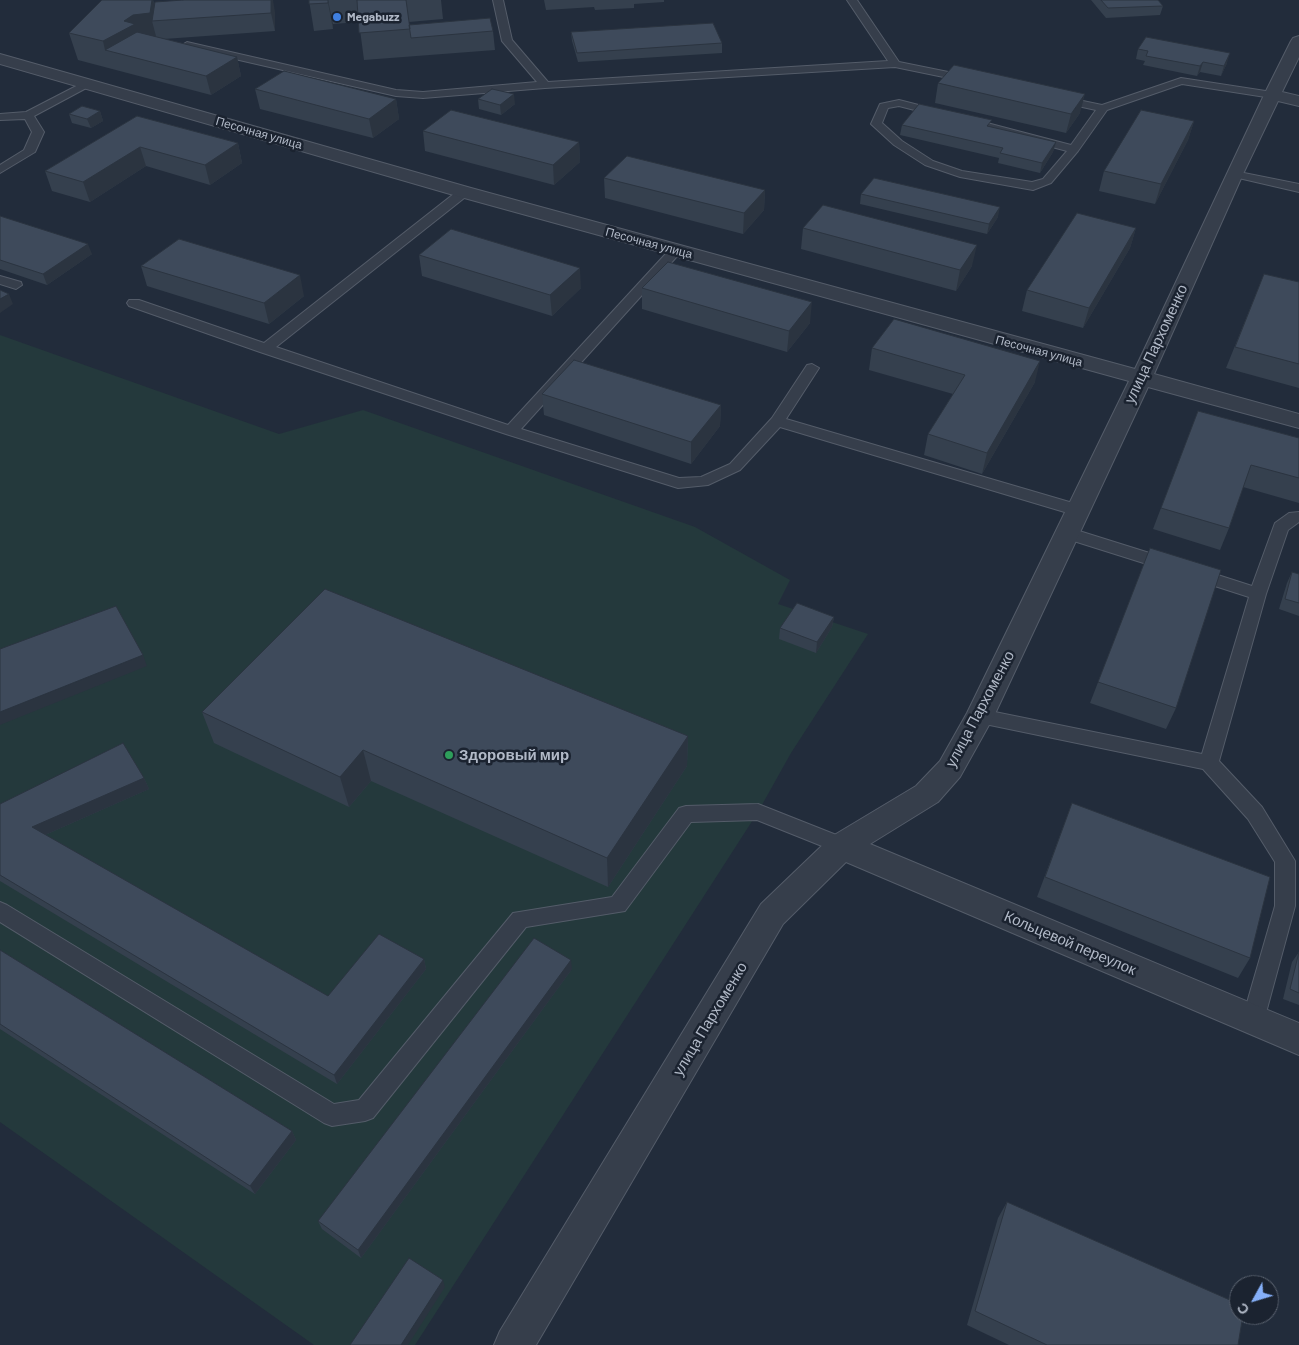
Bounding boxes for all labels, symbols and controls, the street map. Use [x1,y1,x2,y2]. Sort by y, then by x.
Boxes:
place label: Megabuzz [347,10,400,24]
marker: Megabuzz [331,11,343,23]
street label: Песочная улица [214,114,304,152]
street label: Песочная улица [604,224,694,262]
street label: улица Пархоменко [1121,282,1191,406]
street label: Песочная улица [994,332,1084,370]
street label: улица Пархоменко [942,648,1018,770]
place label: Здоровый мир [459,746,569,764]
marker: Здоровый мир [443,749,455,761]
street label: Кольцевой переулок [1001,907,1139,979]
street label: улица Пархоменко [669,959,751,1079]
north arrow [1229,1275,1279,1325]
text: С [1233,1300,1253,1318]

